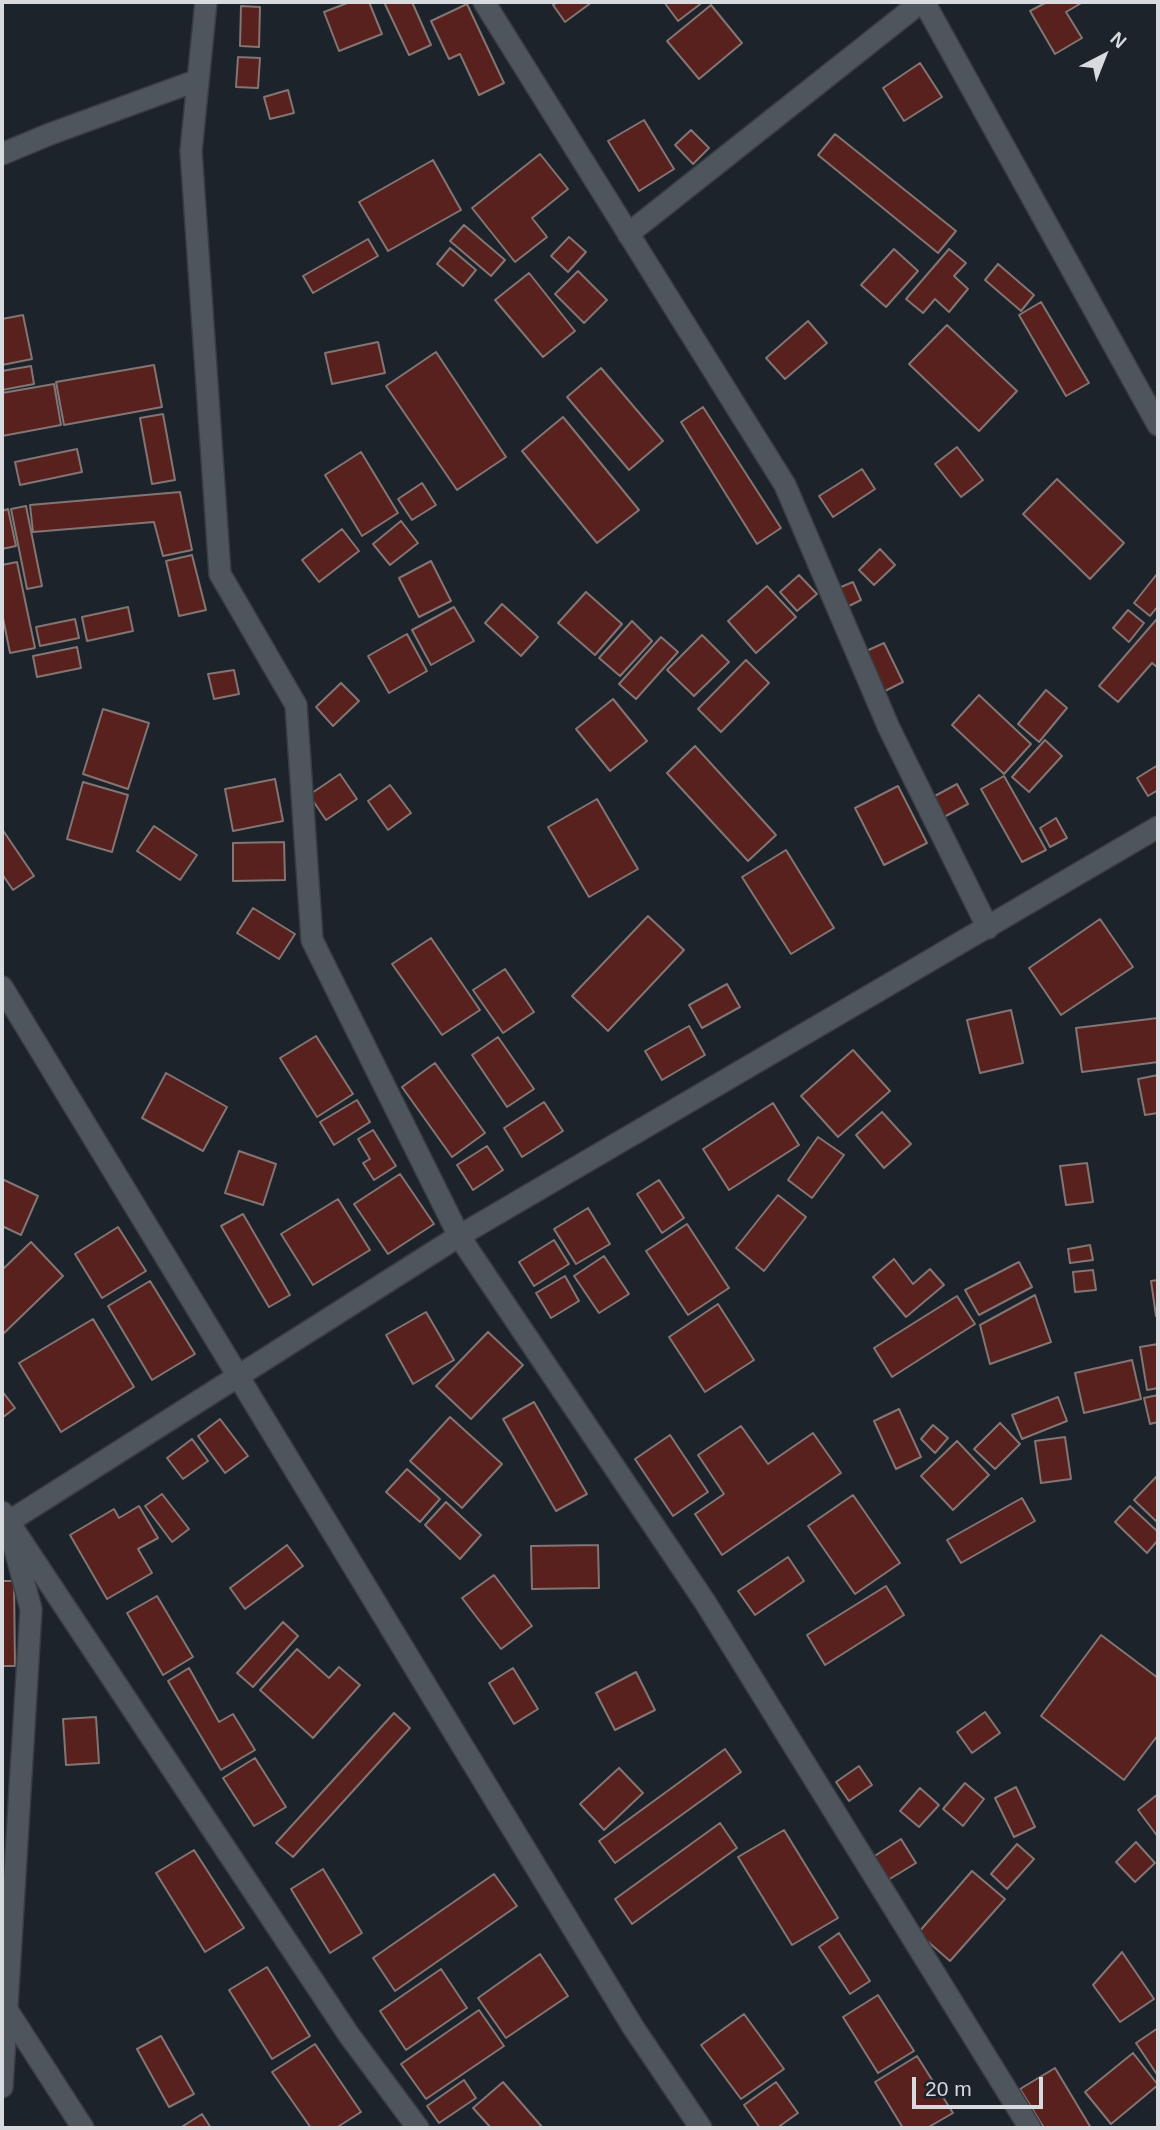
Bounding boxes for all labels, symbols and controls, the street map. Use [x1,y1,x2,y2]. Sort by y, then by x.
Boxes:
north arrow [1069,21,1139,91]
text: N [1106,28,1131,52]
scale bar [915,2064,1046,2108]
text: 20 m [925,2077,972,2100]

